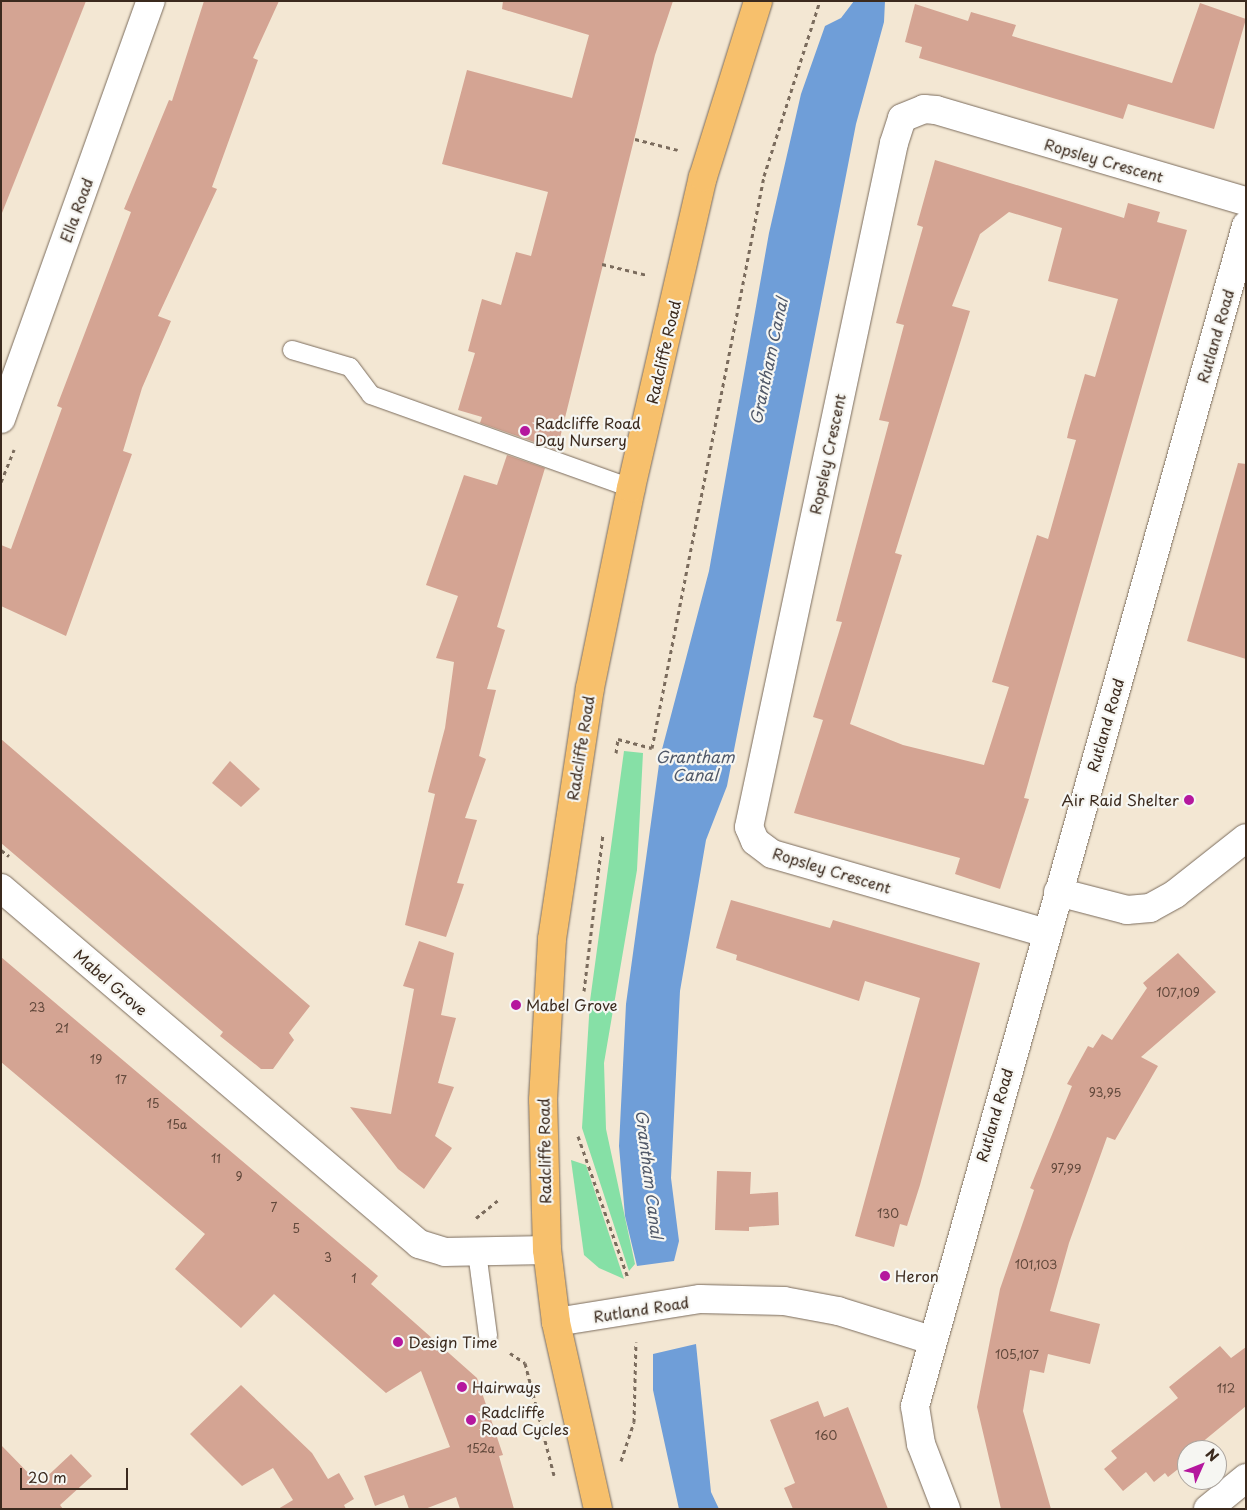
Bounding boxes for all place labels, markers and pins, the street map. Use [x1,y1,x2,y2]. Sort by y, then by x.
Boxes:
place label: Radcliffe Road Day Nursery [535,413,640,448]
marker: Radcliffe Road Day Nursery [519,425,531,437]
place label: Air Raid Shelter [1062,791,1179,809]
marker: Air Raid Shelter [1183,794,1195,806]
place label: Mabel Grove [526,996,619,1014]
marker: Mabel Grove [510,999,522,1011]
place label: Heron [895,1267,939,1285]
marker: Heron [879,1270,891,1282]
place label: Design Time [408,1333,497,1351]
marker: Design Time [392,1336,404,1348]
place label: Hairways [472,1378,541,1396]
marker: Hairways [456,1381,468,1393]
place label: Radcliffe Road Cycles [481,1402,569,1437]
marker: Radcliffe Road Cycles [465,1414,477,1426]

